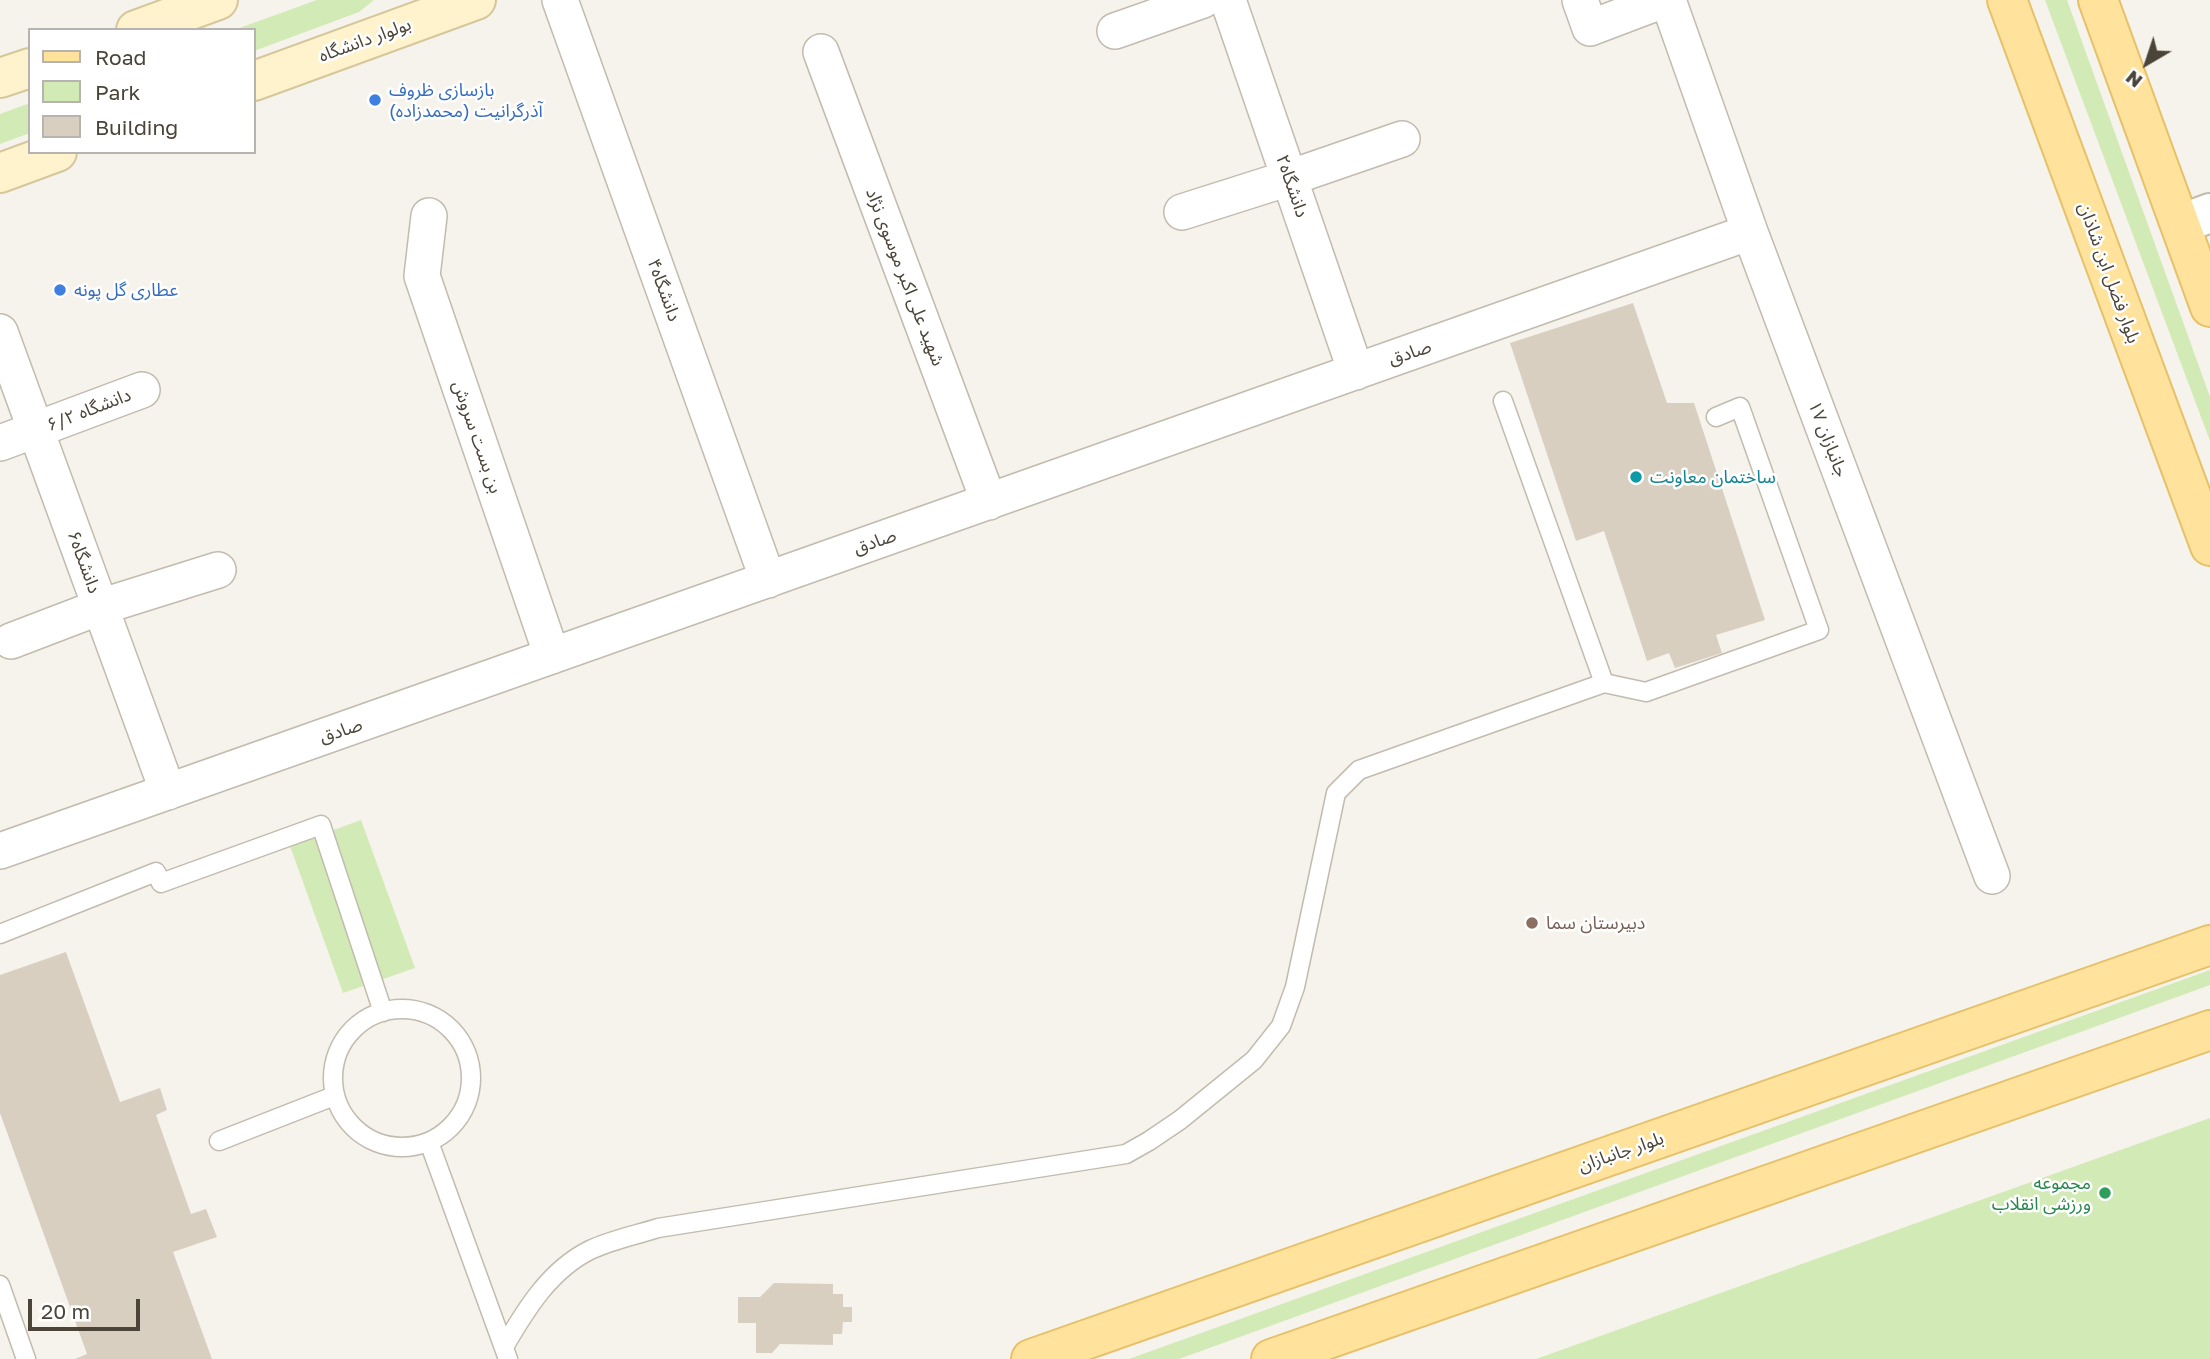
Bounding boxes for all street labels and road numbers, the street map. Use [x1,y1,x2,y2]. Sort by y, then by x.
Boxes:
street label: بولوار دانشگاه [316,13,414,67]
street label: دانشگاه۲ [1271,152,1313,220]
street label: شهید علی اکبر موسوی نژاد [861,185,949,369]
street label: بلوار فضل ابن شاذان [2074,200,2144,346]
street label: دانشگاه۴ [643,256,685,324]
street label: صادق [1386,336,1434,370]
street label: بن بست سروش [448,378,506,496]
street label: دانشگاه ۶/۲ [44,384,134,436]
street label: جانبازان ۱۷ [1804,398,1852,480]
street label: صادق [851,524,899,560]
street label: دانشگاه۶ [63,528,105,596]
street label: صادق [317,714,365,748]
street label: بلوار جانبازان [1575,1127,1667,1177]

